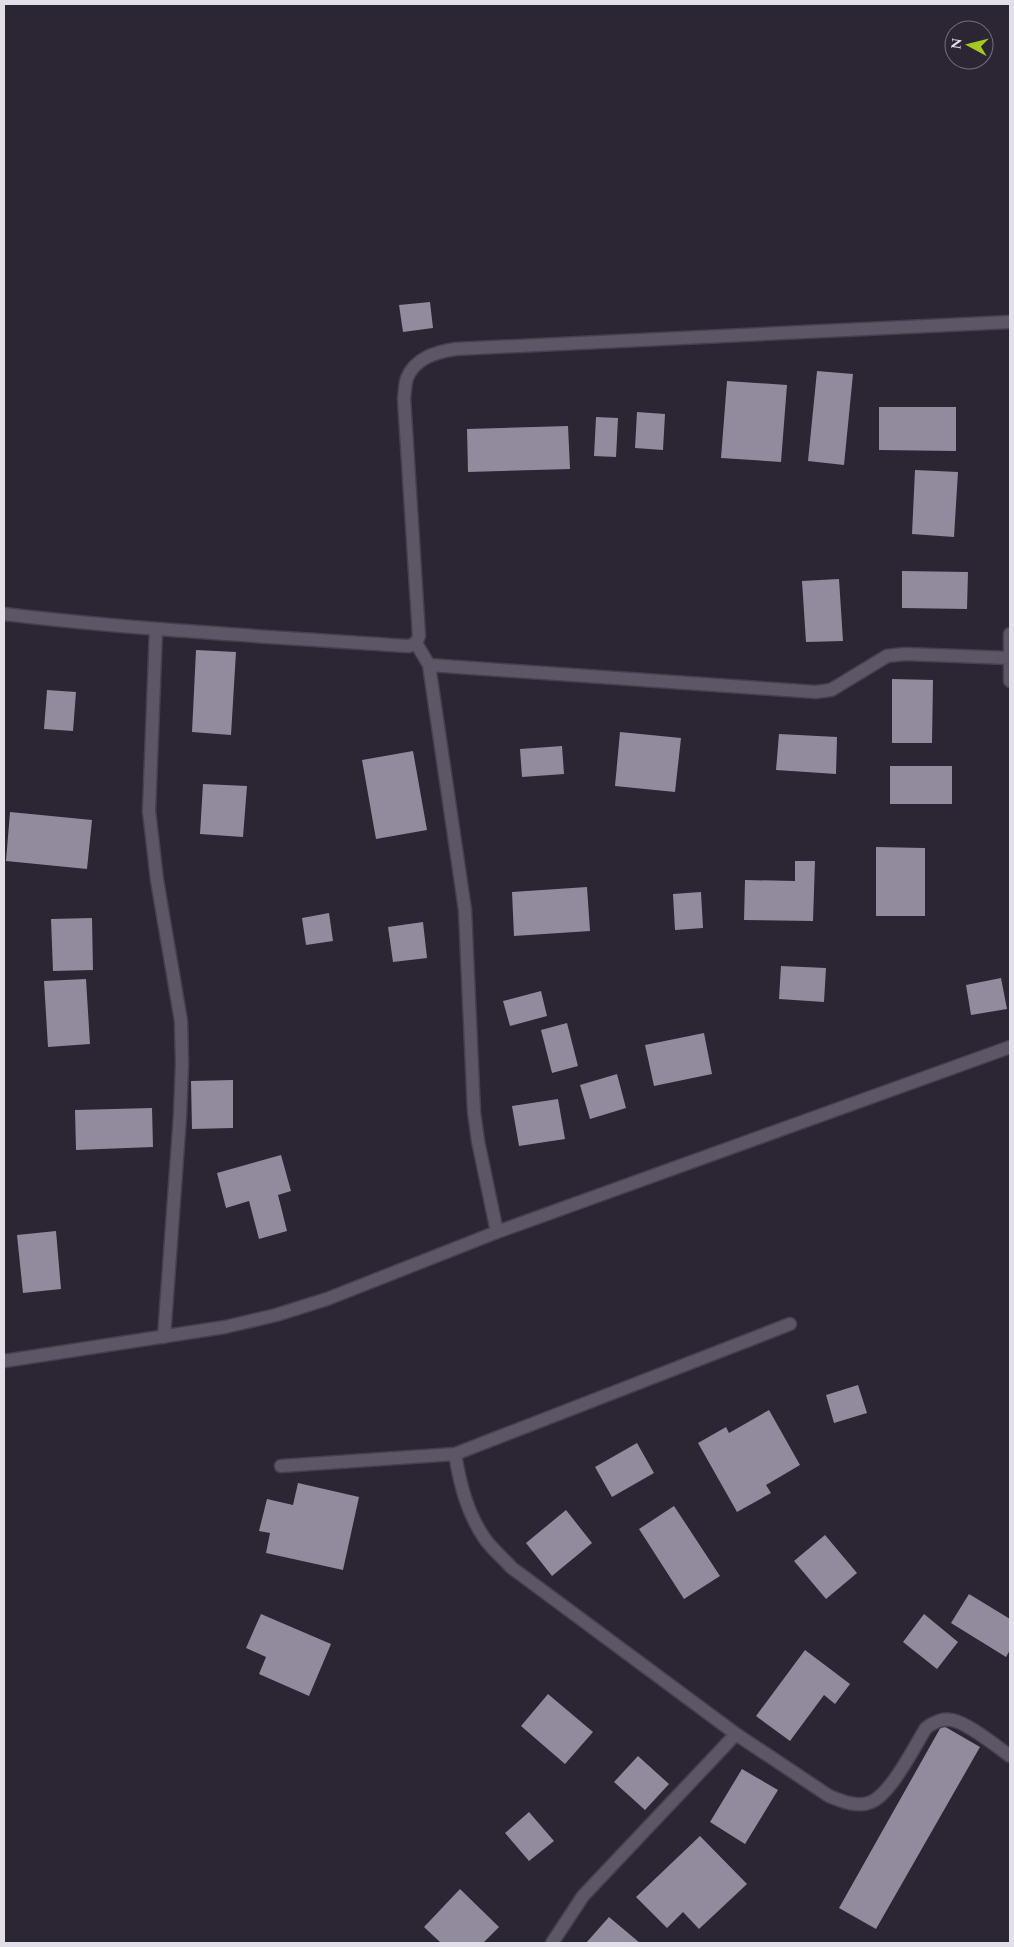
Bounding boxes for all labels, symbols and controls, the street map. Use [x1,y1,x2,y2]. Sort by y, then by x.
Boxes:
north arrow [944,20,994,70]
text: N [945,37,968,50]

